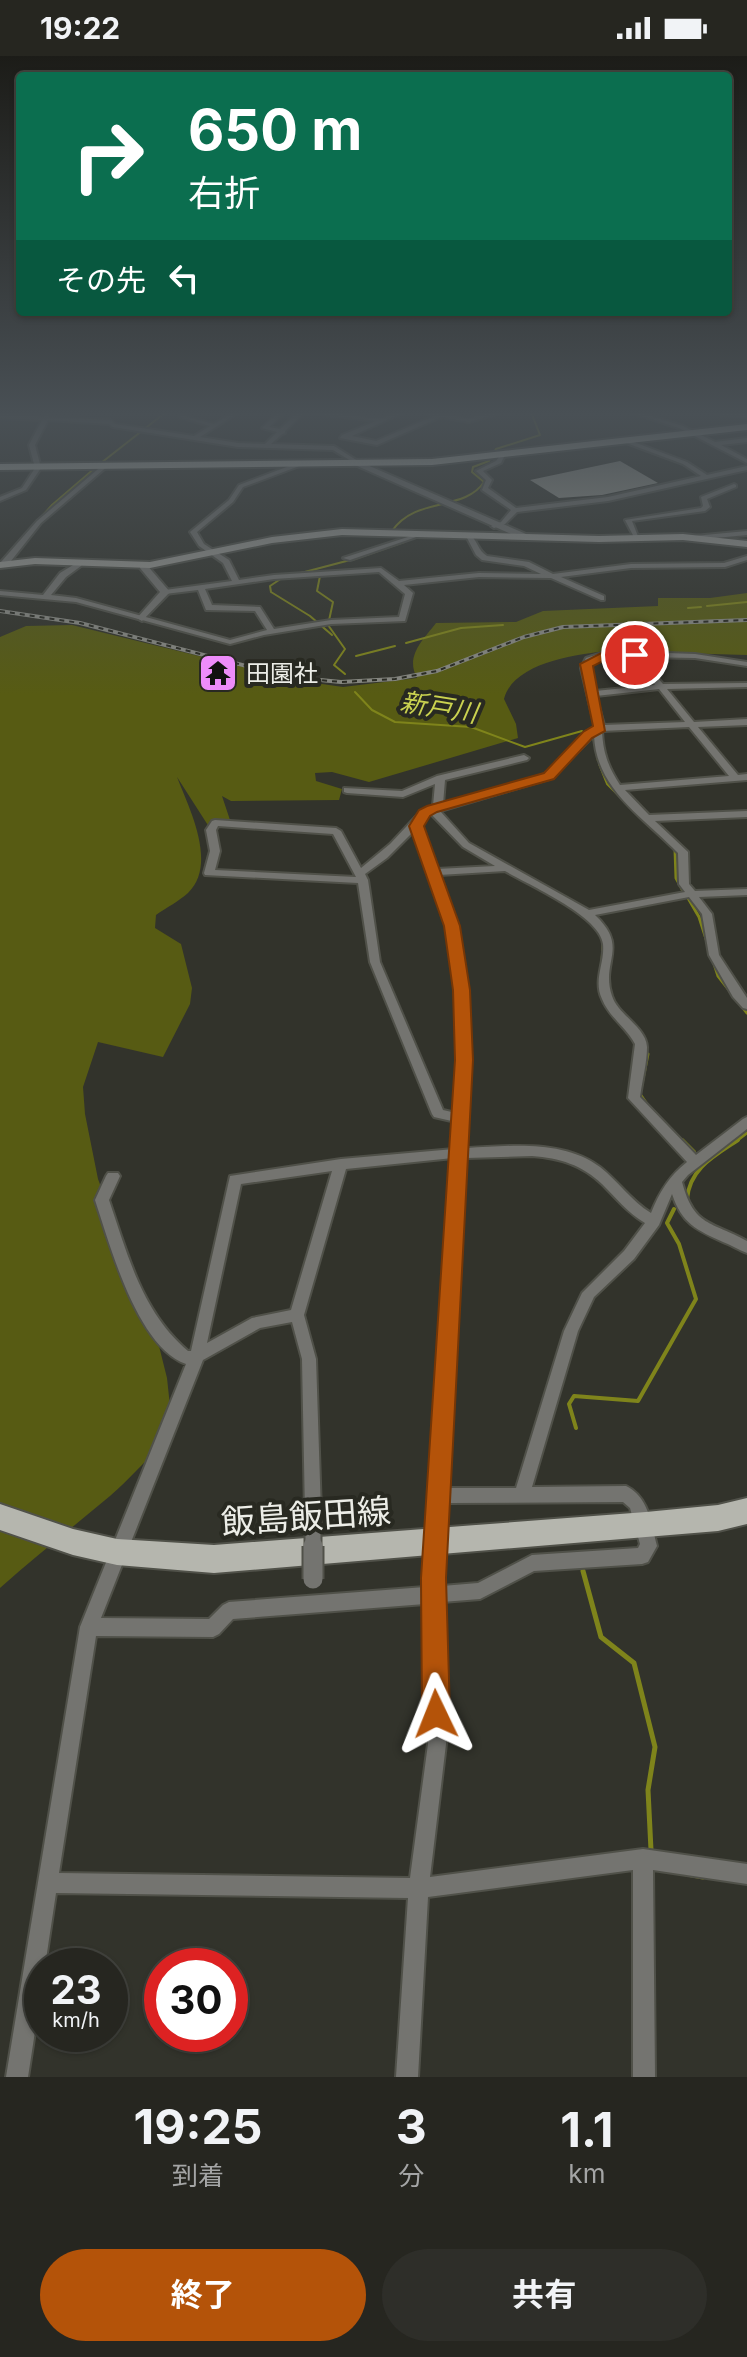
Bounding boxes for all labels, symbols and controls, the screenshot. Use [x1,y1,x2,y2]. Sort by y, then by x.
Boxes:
text: 19:22 [40,10,120,46]
text: 650 m [188,96,362,164]
icon: right [56,104,160,208]
text: 右折 [188,171,260,215]
icon: left [162,256,206,300]
text: その先 [56,262,146,298]
pin [601,621,669,689]
icon: arrive [613,633,657,677]
temple icon: 田園社 [197,652,239,694]
place label: 田園社 [246,659,318,688]
water label: 新戸川 [398,686,483,729]
street label: 飯島飯田線 [220,1490,392,1542]
position arrow [394,1672,478,1756]
speed limit sign: 30 [144,1948,248,2052]
text: 23 [50,1965,102,2014]
text: km/h [52,2008,100,2032]
text: 19:25 [134,2097,262,2156]
text: 3 [396,2097,427,2156]
text: 1.1 [560,2100,613,2159]
text: km [568,2158,605,2189]
text: 到着 [172,2160,224,2191]
text: 分 [398,2160,424,2191]
button: 終了 [40,2249,366,2341]
button: 共有 [382,2249,707,2341]

